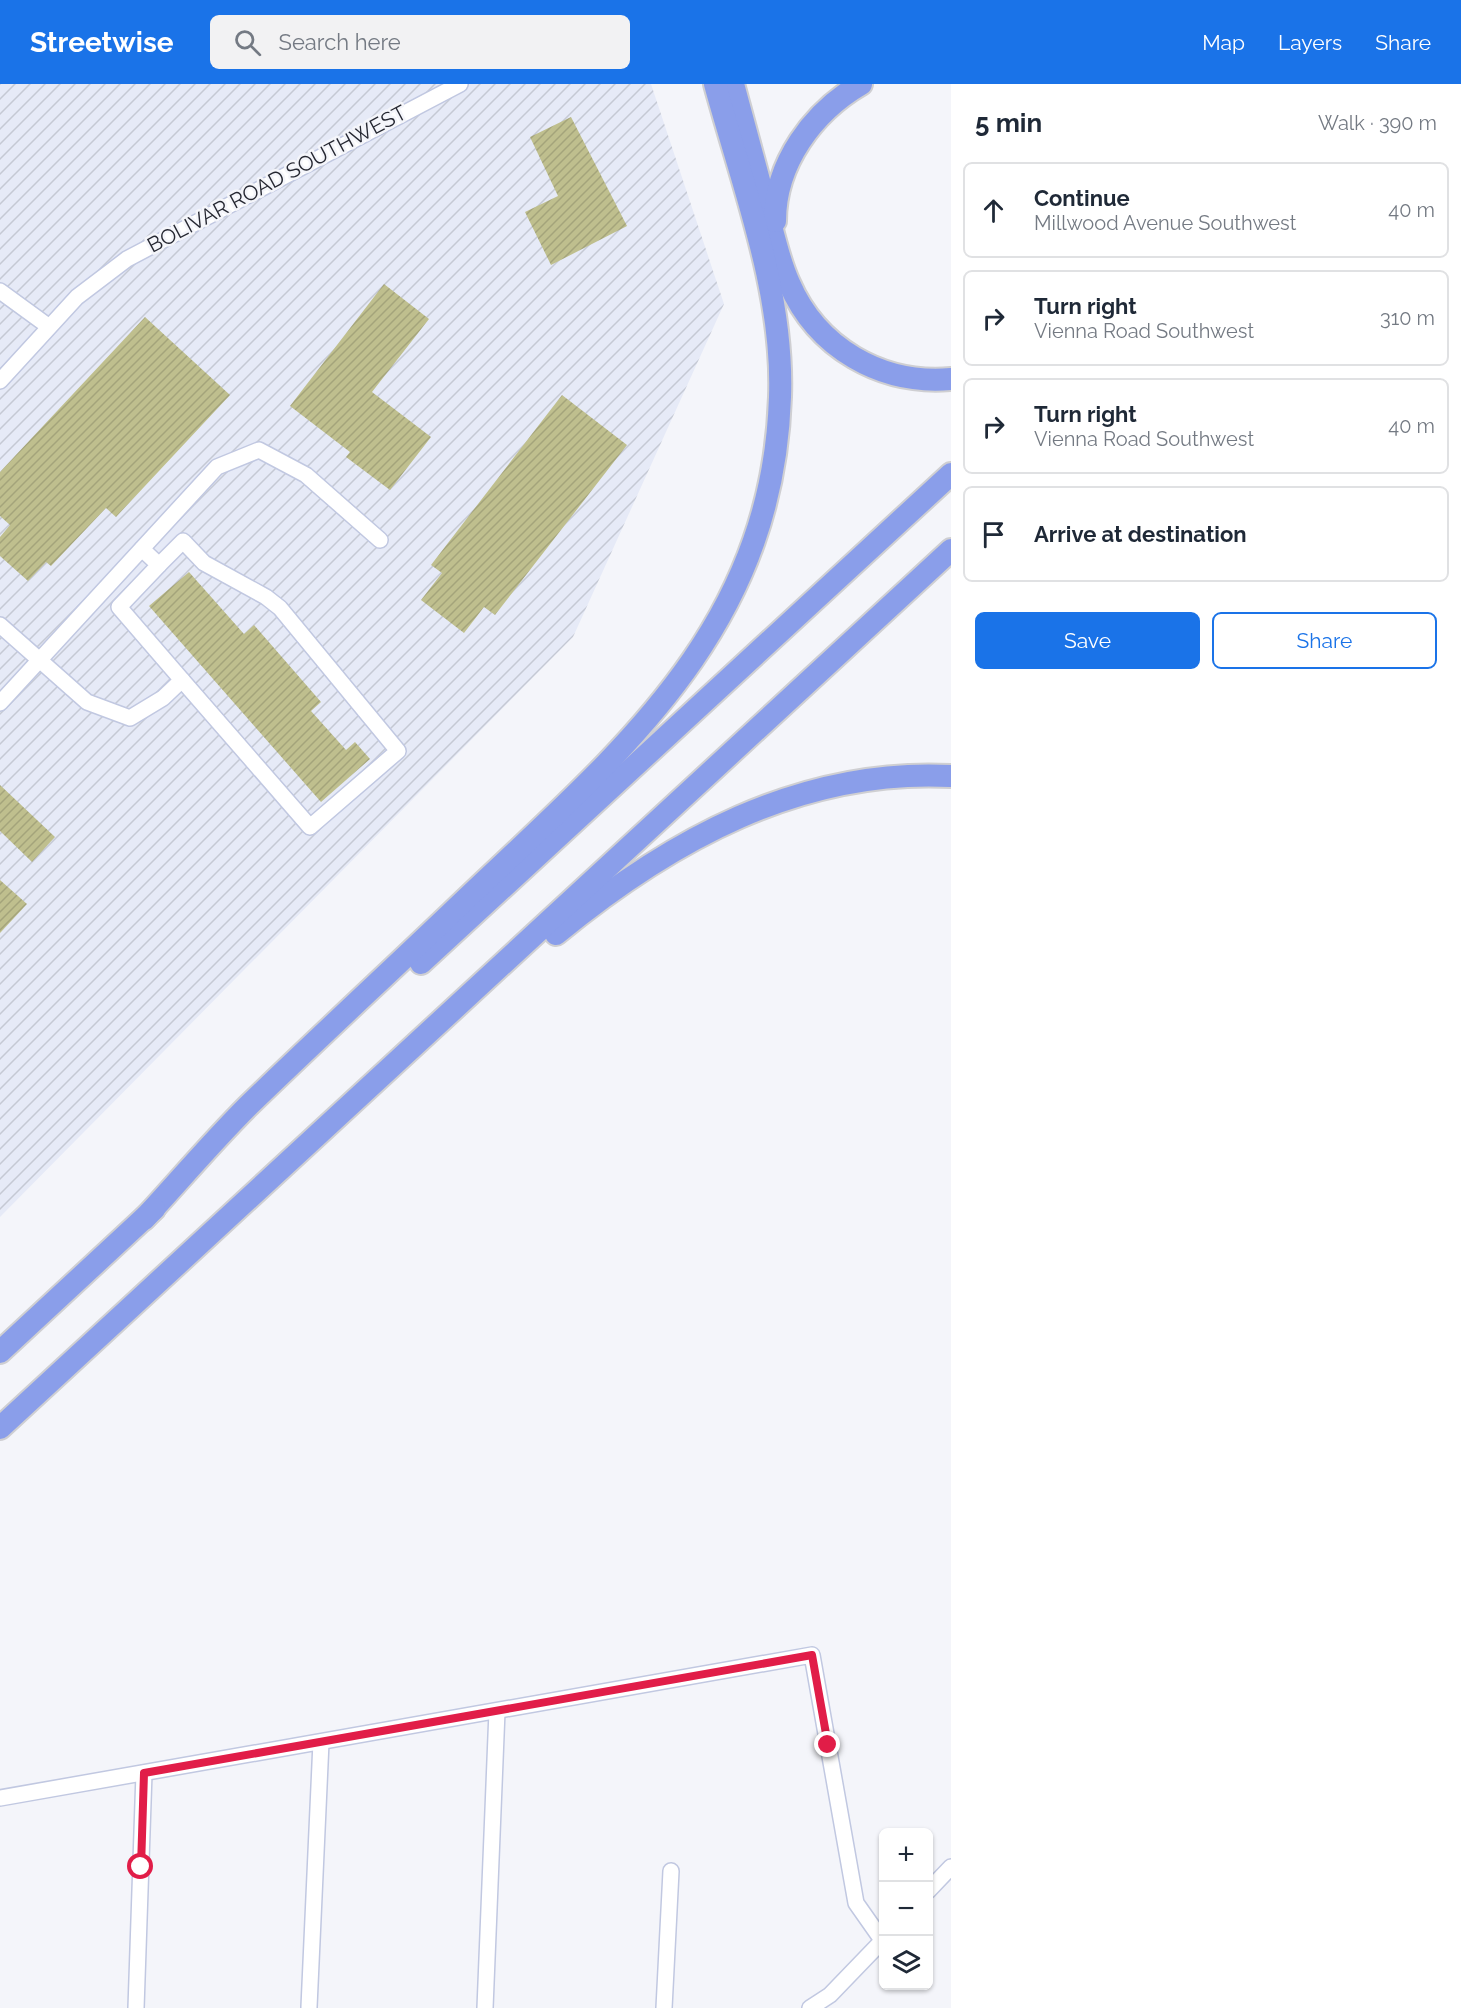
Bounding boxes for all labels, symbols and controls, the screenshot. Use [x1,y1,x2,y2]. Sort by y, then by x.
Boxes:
search box [210,15,630,69]
text: Streetwise [30,26,174,59]
icon: search [231,26,264,59]
text: Search here [279,29,401,55]
text: Map [1202,30,1245,55]
text: Layers [1278,30,1342,55]
text: Share [1375,30,1431,55]
street label: BOLIVAR ROAD SOUTHWEST [143,99,411,258]
text: 5 min [975,108,1042,138]
text: Walk · 390 m [1318,111,1437,135]
text: Continue [1034,185,1130,211]
icon: ahead [977,194,1010,227]
text: 40 m [1388,198,1435,222]
text: Millwood Avenue Southwest [1034,211,1296,235]
text: Turn right [1034,293,1137,319]
icon: right [977,302,1010,335]
text: 310 m [1380,306,1435,330]
text: Vienna Road Southwest [1034,319,1254,343]
text: Turn right [1034,401,1137,427]
icon: right [977,410,1010,443]
text: 40 m [1388,414,1435,438]
text: Vienna Road Southwest [1034,427,1254,451]
icon: arrive [977,518,1010,551]
text: Arrive at destination [1034,521,1247,547]
button: Save [975,612,1200,669]
button: Share [1212,612,1437,669]
route end [814,1731,840,1757]
map controls [879,1828,933,1990]
button: + [879,1828,933,1882]
route start [127,1853,153,1879]
button: − [879,1882,933,1936]
button: layers [879,1936,933,1990]

